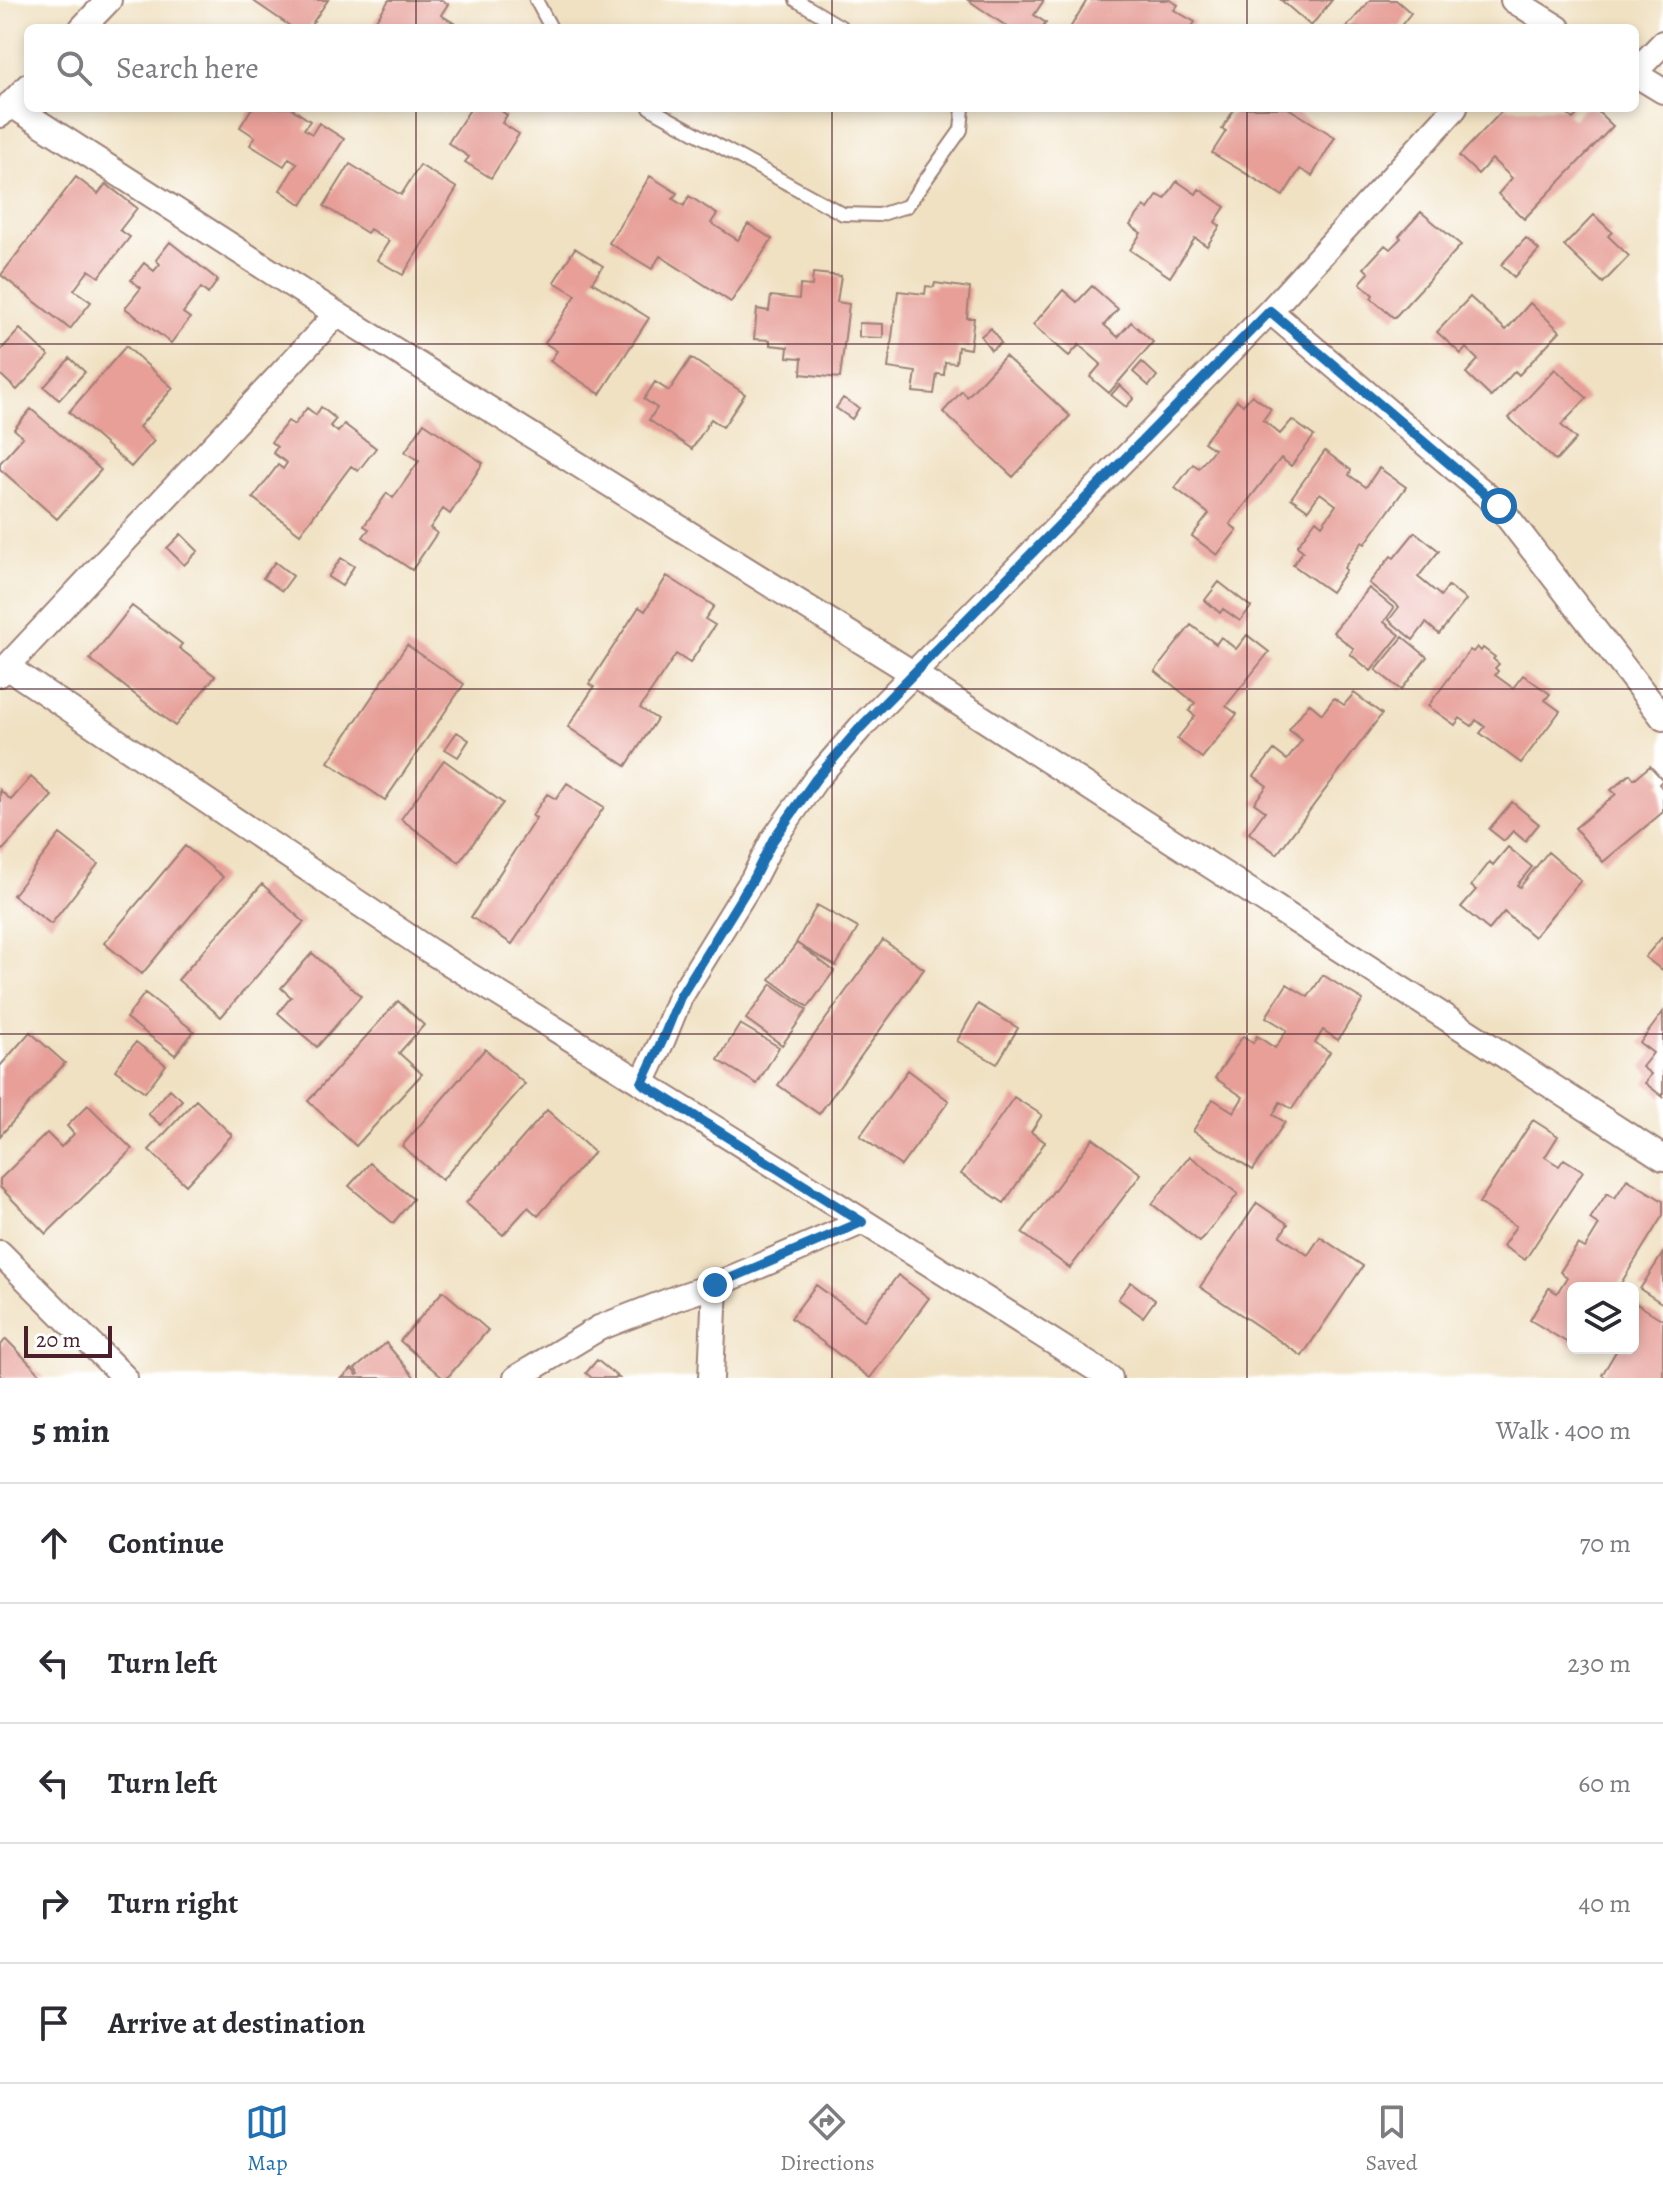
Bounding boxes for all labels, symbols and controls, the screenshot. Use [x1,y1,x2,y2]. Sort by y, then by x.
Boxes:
search box [24,24,1639,112]
icon: search [52,46,96,90]
text: Search here [116,48,259,88]
route start [1481,488,1517,524]
route end [697,1267,733,1303]
map controls [1567,1282,1639,1354]
button: layers [1567,1282,1639,1354]
scale bar [24,1322,112,1358]
text: 20 m [36,1325,81,1355]
text: 5 min [32,1407,110,1454]
text: Walk · 400 m [1496,1413,1631,1448]
icon: ahead [32,1521,76,1565]
text: Continue [108,1523,224,1563]
text: 70 m [1579,1526,1631,1561]
icon: left [32,1641,76,1685]
text: Turn left [108,1643,217,1683]
text: 230 m [1567,1646,1631,1681]
icon: left [32,1761,76,1805]
text: Turn left [108,1763,217,1803]
text: 60 m [1578,1766,1631,1801]
icon: right [32,1881,76,1925]
text: Turn right [108,1883,238,1923]
text: 40 m [1579,1886,1631,1921]
icon: arrive [32,2001,76,2045]
text: Arrive at destination [108,2003,365,2043]
tab: Map [245,2100,289,2178]
tab: Directions [780,2100,875,2178]
tab: Saved [1365,2100,1418,2178]

